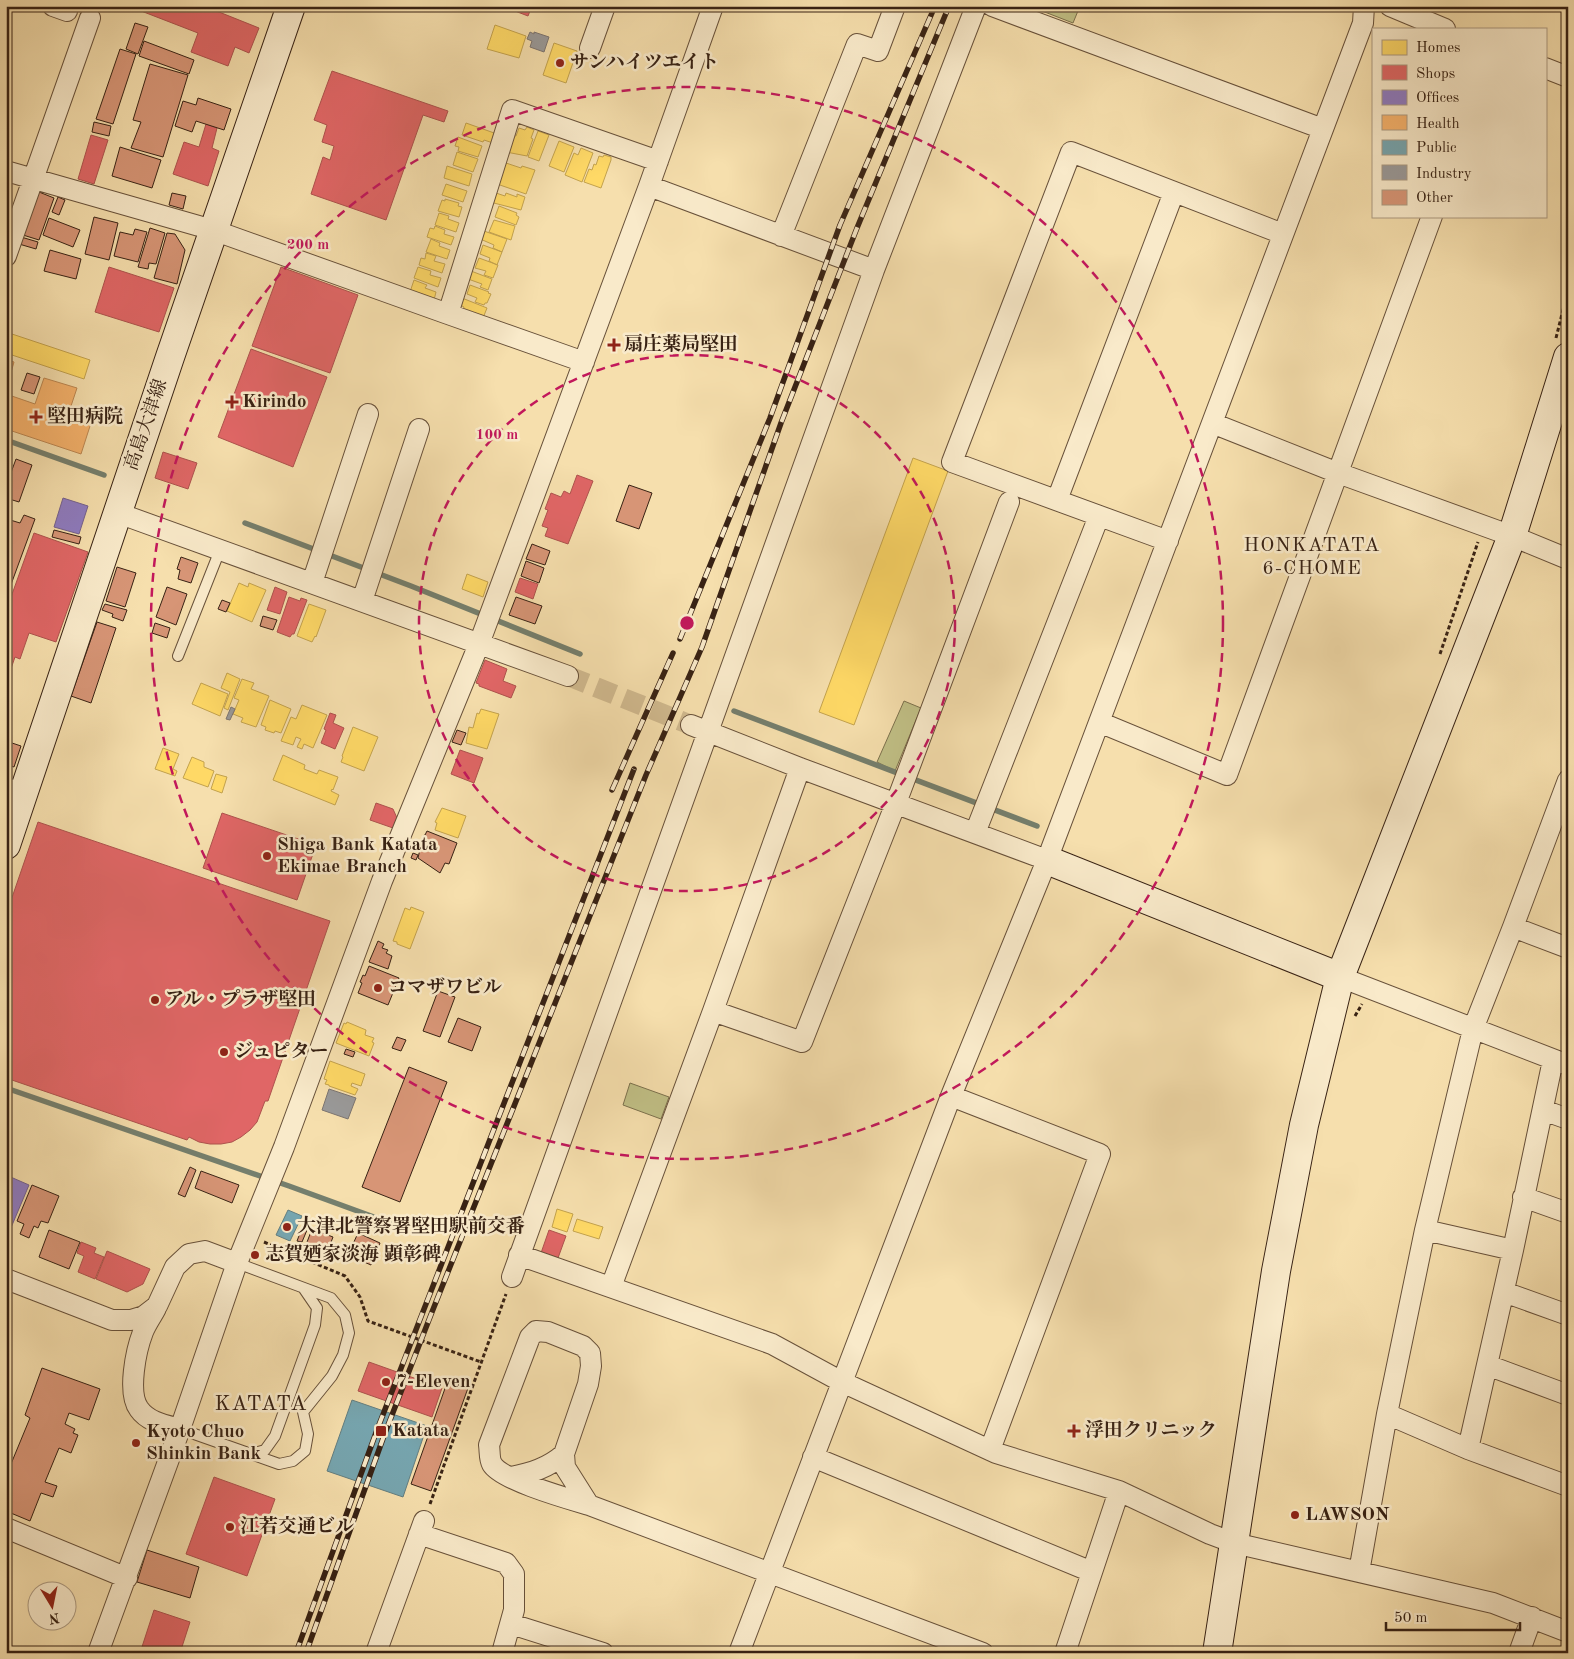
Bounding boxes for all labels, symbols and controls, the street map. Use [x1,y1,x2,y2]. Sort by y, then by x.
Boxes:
legend [1372,28,1546,218]
text: Homes [1416,41,1461,56]
place label: サンハイツエイト [570,52,719,73]
marker: サンハイツエイト [554,57,566,69]
text: Shops [1416,67,1455,82]
text: Offices [1416,91,1459,106]
text: Health [1416,117,1460,132]
text: Public [1416,141,1457,156]
text: Industry [1416,167,1472,182]
text: Other [1416,191,1453,206]
text: 200 m [287,238,329,253]
place label: 扇庄薬局堅田 [624,333,738,355]
marker: 扇庄薬局堅田 [608,339,620,351]
street label: 高島大津線 [120,376,171,473]
place label: Kirindo [242,393,307,412]
marker: Kirindo [226,396,238,408]
place label: 堅田病院 [47,405,123,427]
marker: 堅田病院 [29,410,43,424]
text: 100 m [476,428,518,443]
district label: HONKATATA 6-CHOME [1244,536,1380,579]
centre of rings [678,614,696,632]
place label: Shiga Bank Katata Ekimae Branch [277,836,438,877]
marker: Shiga Bank Katata Ekimae Branch [261,850,273,862]
place label: コマザワビル [388,977,502,998]
marker: コマザワビル [372,982,384,994]
place label: アル・プラザ堅田 [165,989,316,1010]
marker: アル・プラザ堅田 [149,994,161,1006]
place label: ジュピター [234,1041,329,1062]
marker: ジュピター [218,1046,230,1058]
place label: 大津北警察署堅田駅前交番 [297,1215,525,1237]
marker: 大津北警察署堅田駅前交番 [281,1221,293,1233]
place label: 志賀廼家淡海 顕彰碑 [265,1243,441,1265]
marker: 志賀廼家淡海 顕彰碑 [249,1249,261,1261]
place label: 7-Eleven [396,1373,471,1392]
marker: 7-Eleven [380,1376,392,1388]
district label: KATATA [215,1394,307,1415]
place label: 浮田クリニック [1085,1419,1217,1441]
place label: Katata [392,1422,450,1441]
place label: Kyoto Chuo Shinkin Bank [146,1423,261,1464]
marker: Katata [374,1424,388,1438]
marker: 浮田クリニック [1067,1424,1081,1438]
marker: Kyoto Chuo Shinkin Bank [130,1437,142,1449]
place label: LAWSON [1305,1506,1390,1525]
marker: LAWSON [1289,1509,1301,1521]
place label: 江若交通ビル [240,1515,354,1537]
marker: 江若交通ビル [224,1521,236,1533]
north arrow [28,1582,78,1632]
scale bar [1386,1599,1520,1631]
text: N [47,1610,61,1626]
text: 50 m [1394,1611,1428,1626]

